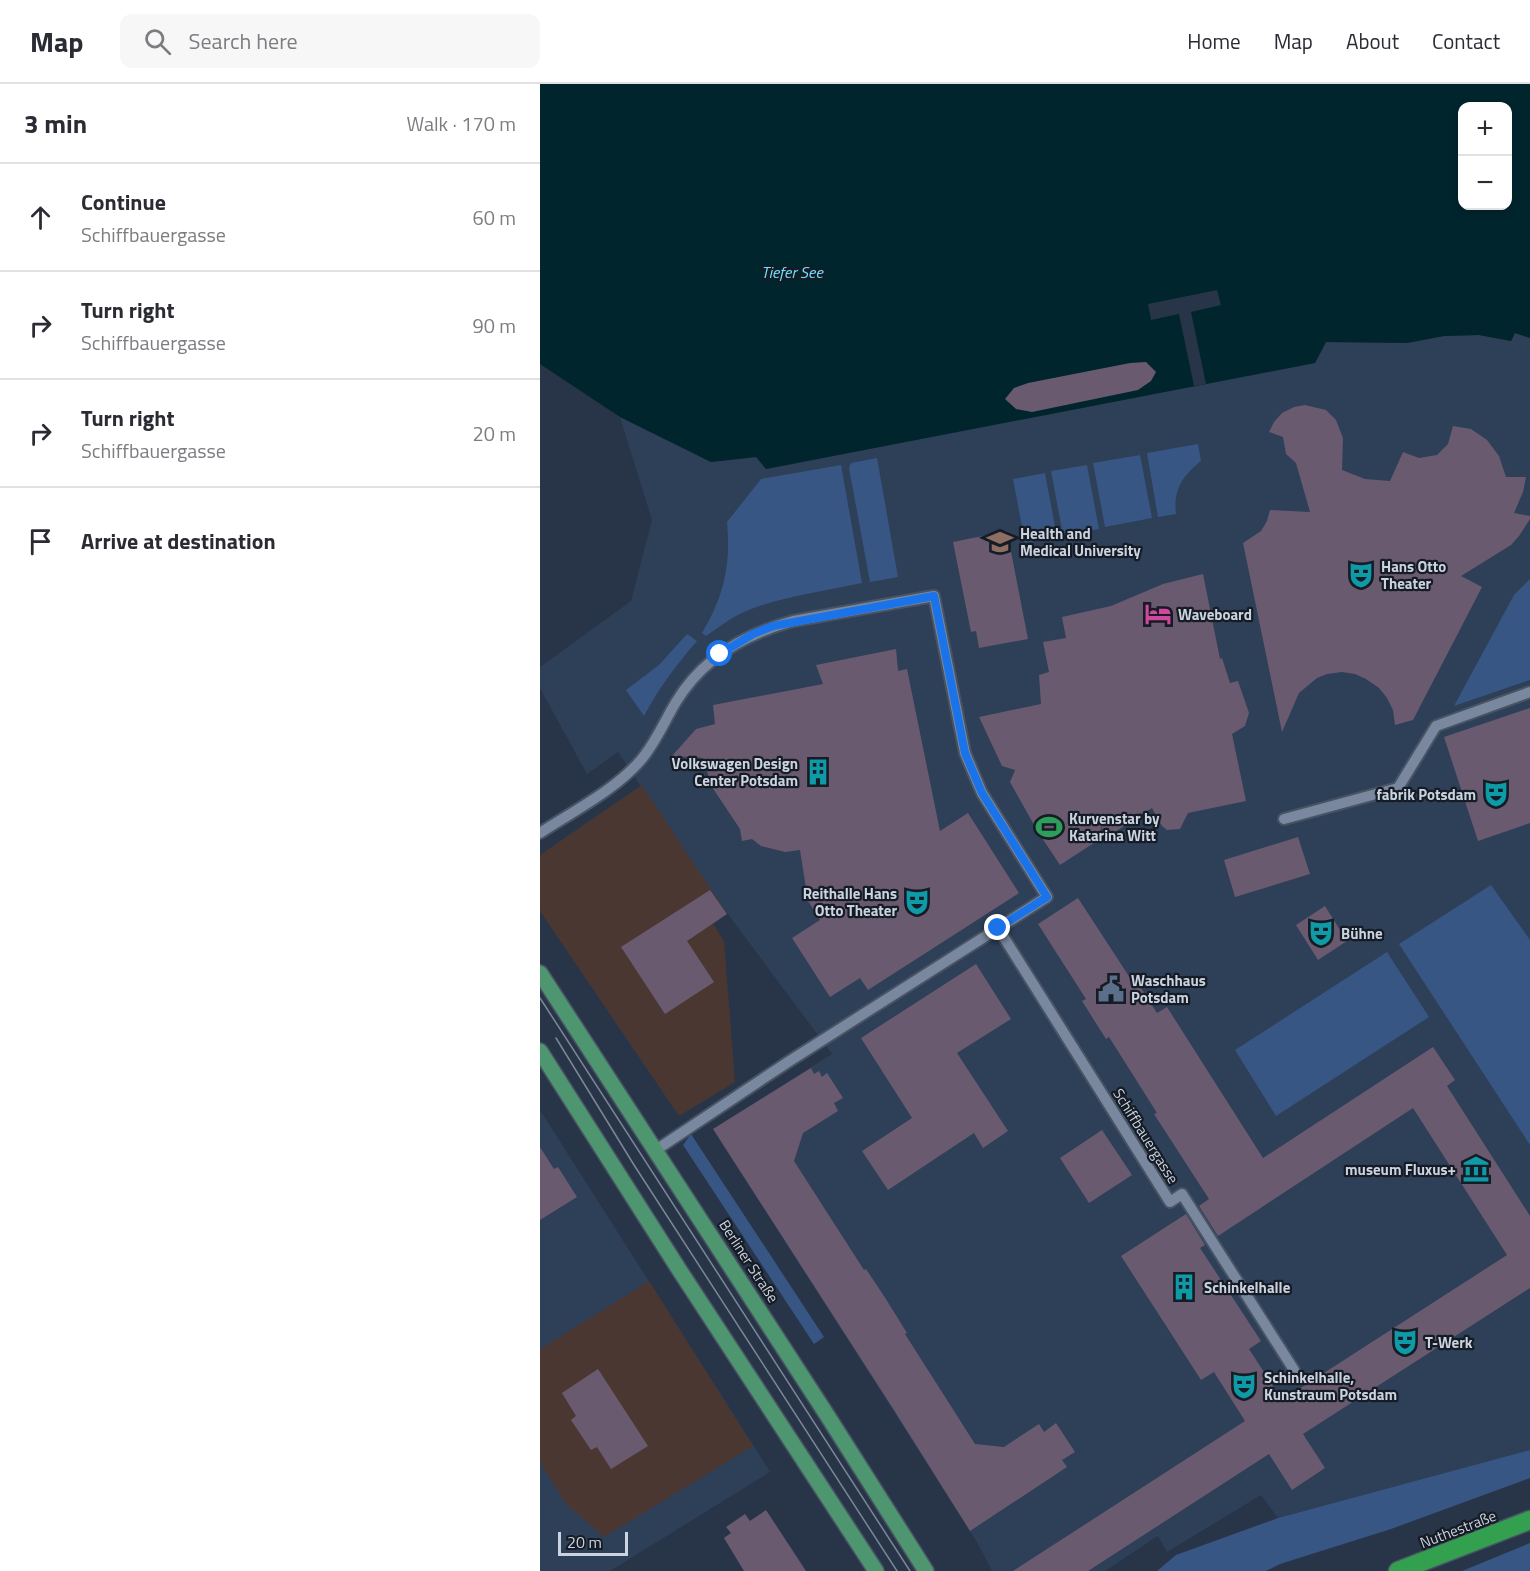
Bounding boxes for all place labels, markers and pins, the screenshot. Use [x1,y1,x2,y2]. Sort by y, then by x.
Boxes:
place label: Health and Medical University [1020,522,1141,562]
school or university icon: Health and Medical University [985,527,1015,557]
place label: Hans Otto Theater [1381,555,1446,595]
theatre icon: Hans Otto Theater [1346,560,1376,590]
hotel icon: Waveboard [1143,599,1173,629]
place label: Waveboard [1178,603,1252,626]
place label: Volkswagen Design Center Potsdam [672,752,798,792]
building icon: Volkswagen Design Center Potsdam [803,757,833,787]
theatre icon: fabrik Potsdam [1481,779,1511,809]
place label: fabrik Potsdam [1377,783,1476,806]
place label: Kurvenstar by Katarina Witt [1069,807,1160,847]
sports icon: Kurvenstar by Katarina Witt [1034,812,1064,842]
place label: Reithalle Hans Otto Theater [803,882,897,922]
theatre icon: Reithalle Hans Otto Theater [902,887,932,917]
theatre icon: Bühne [1306,918,1336,948]
place label: Bühne [1341,922,1383,945]
place label: Waschhaus Potsdam [1131,969,1206,1009]
public building icon: Waschhaus Potsdam [1096,974,1126,1004]
museum icon: museum Fluxus+ [1461,1154,1491,1184]
place label: museum Fluxus+ [1345,1158,1456,1181]
building icon: Schinkelhalle [1169,1272,1199,1302]
place label: Schinkelhalle [1204,1276,1291,1299]
theatre icon: T-Werk [1390,1327,1420,1357]
place label: T-Werk [1425,1331,1473,1354]
place label: Schinkelhalle, Kunstraum Potsdam [1264,1366,1397,1406]
theatre icon: Schinkelhalle, Kunstraum Potsdam [1229,1371,1259,1401]

